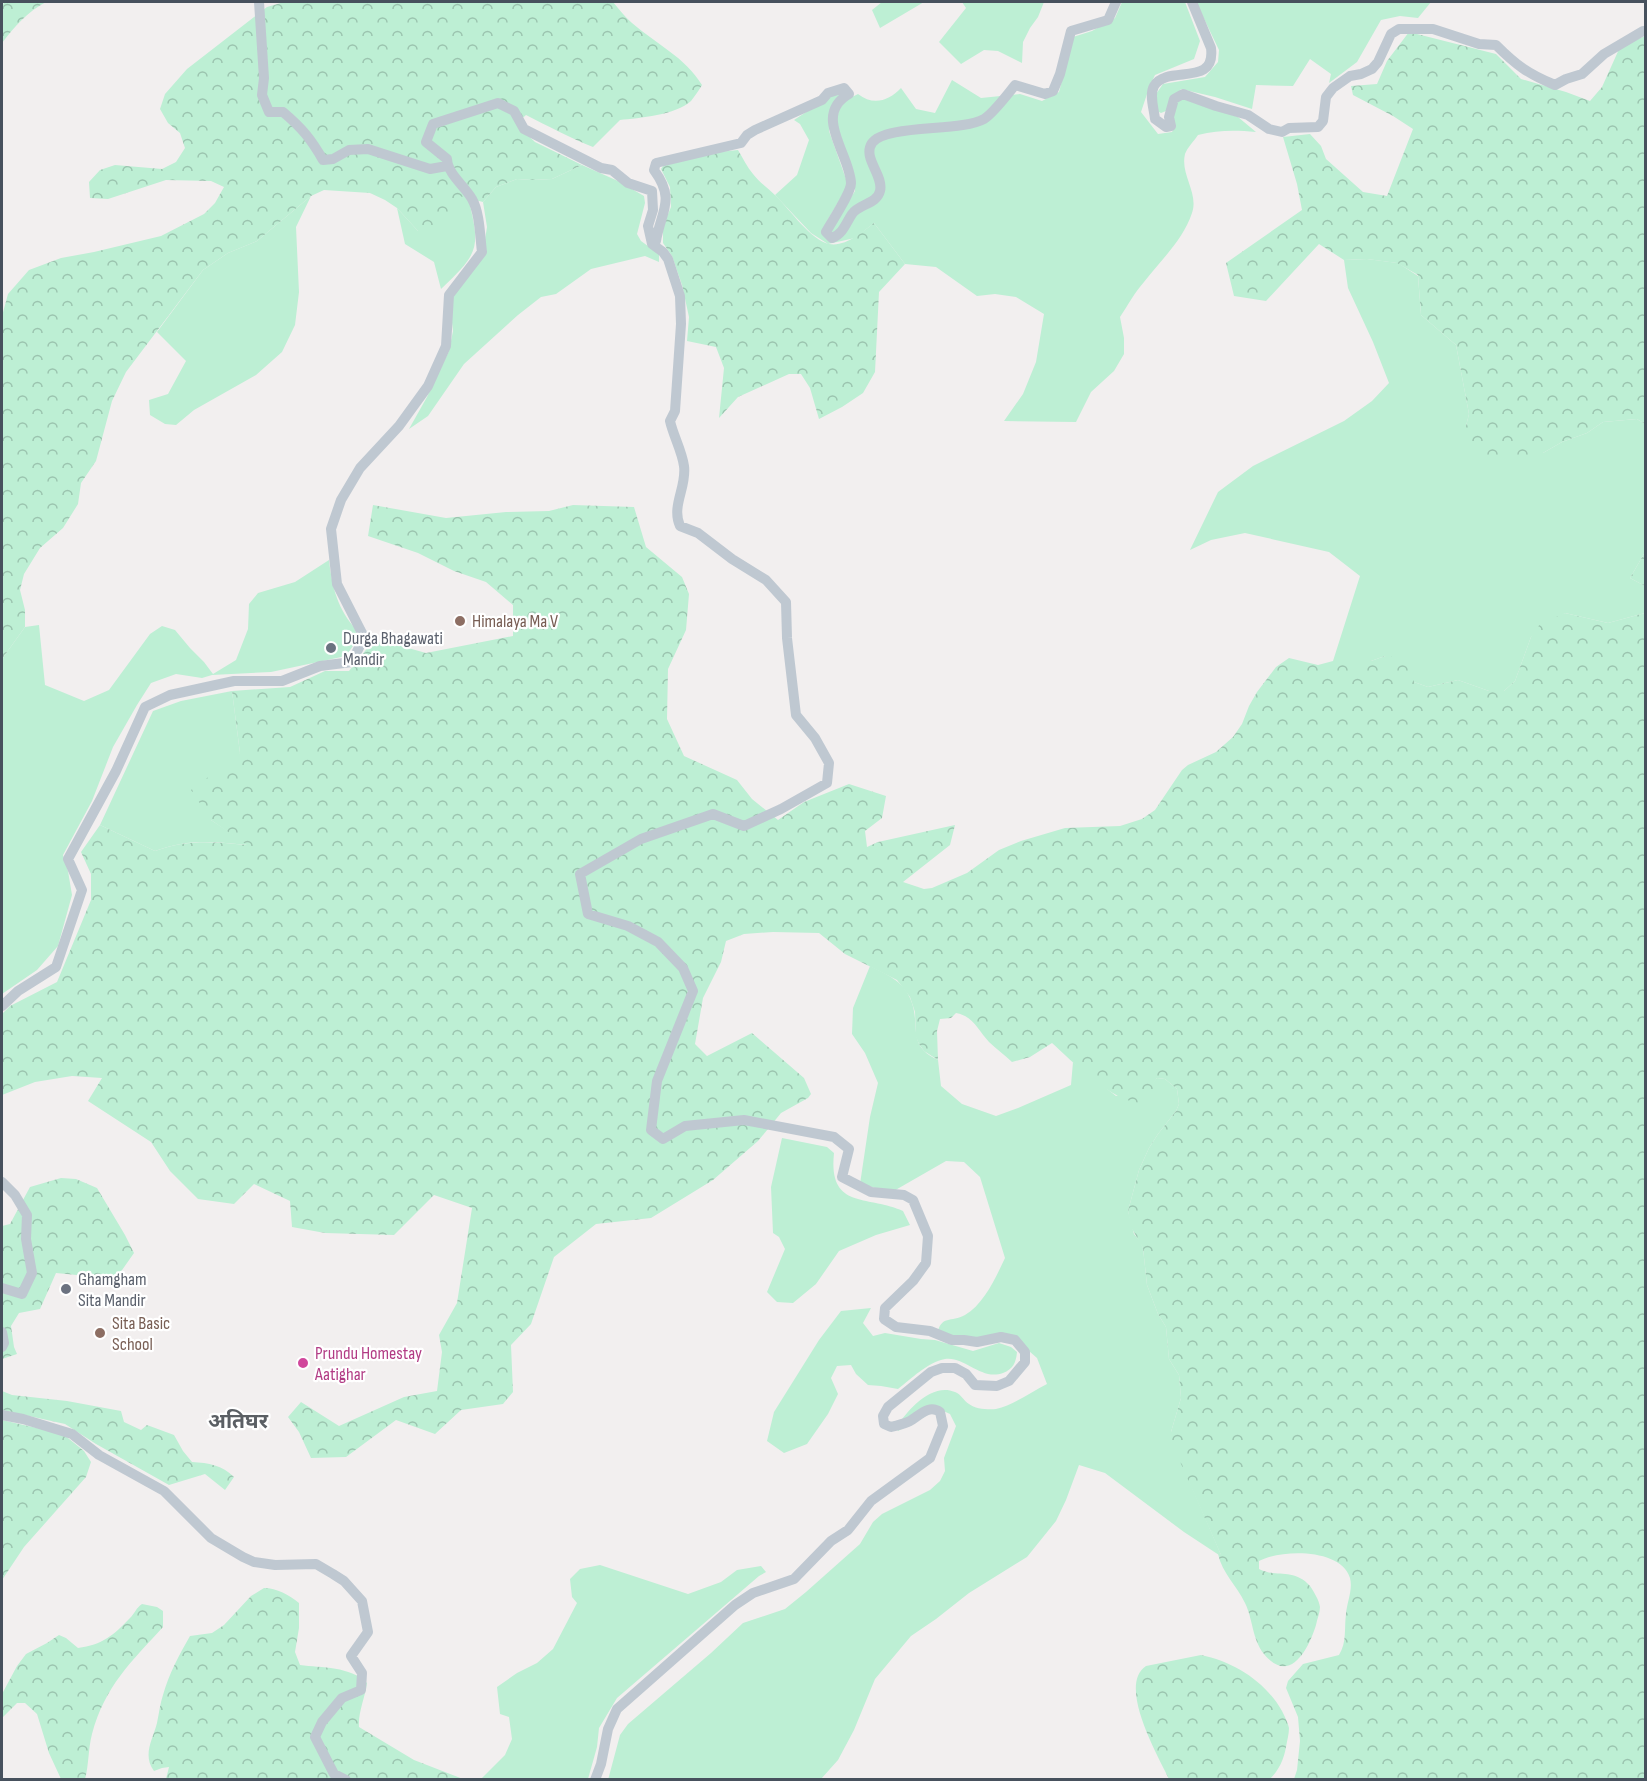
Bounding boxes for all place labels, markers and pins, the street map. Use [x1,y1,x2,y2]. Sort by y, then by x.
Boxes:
place label: Himalaya Ma V [472,611,558,632]
marker: Himalaya Ma V [453,614,467,628]
place label: Durga Bhagawati Mandir [343,628,443,670]
marker: Durga Bhagawati Mandir [324,641,338,655]
place label: Ghamgham Sita Mandir [78,1269,147,1311]
marker: Ghamgham Sita Mandir [59,1282,73,1296]
place label: Sita Basic School [112,1313,170,1355]
marker: Sita Basic School [93,1326,107,1340]
place label: Prundu Homestay Aatighar [314,1343,422,1385]
marker: Prundu Homestay Aatighar [296,1356,310,1370]

